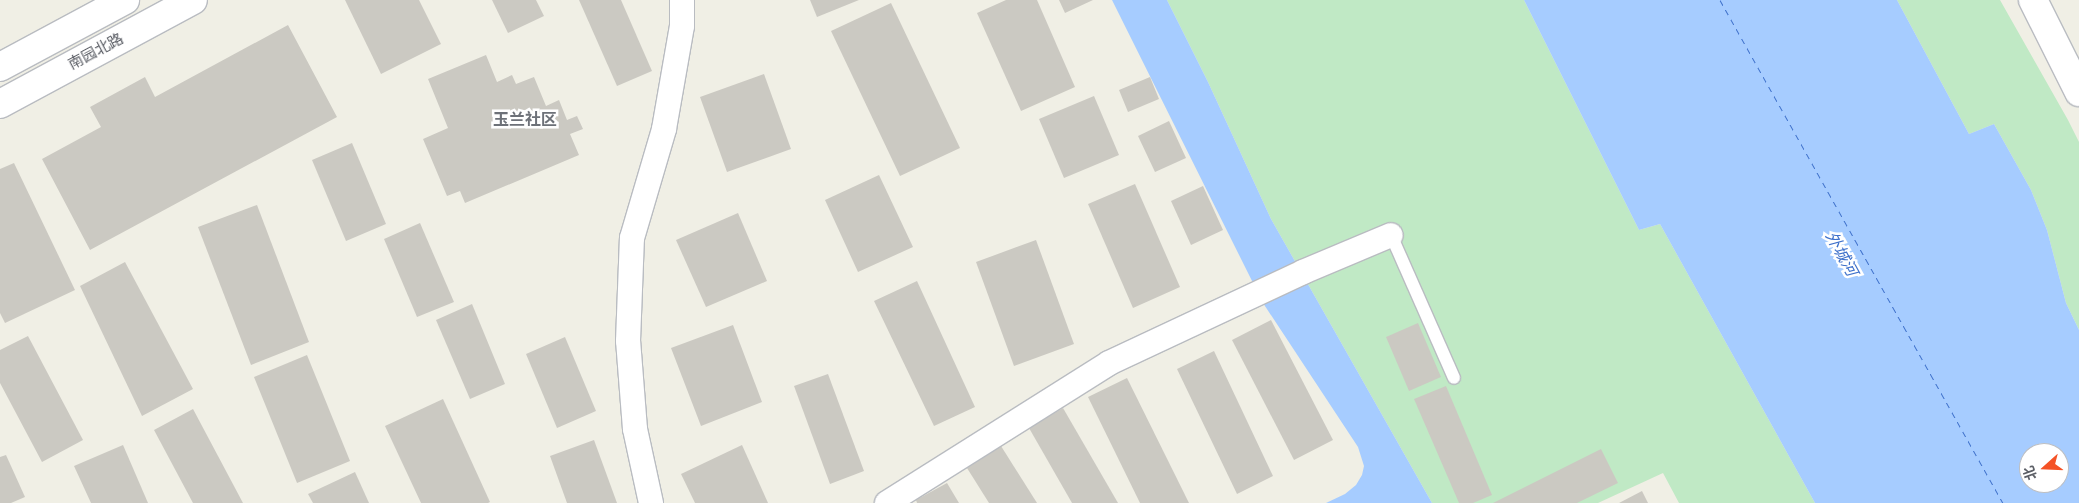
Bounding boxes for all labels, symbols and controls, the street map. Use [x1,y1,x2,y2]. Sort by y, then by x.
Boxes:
street label: 南园北路 [65,30,127,74]
district label: 玉兰社区 [493,110,557,130]
water label: 外城河 [1821,228,1861,280]
north arrow [2019,443,2069,493]
text: 北 [2019,463,2042,483]

